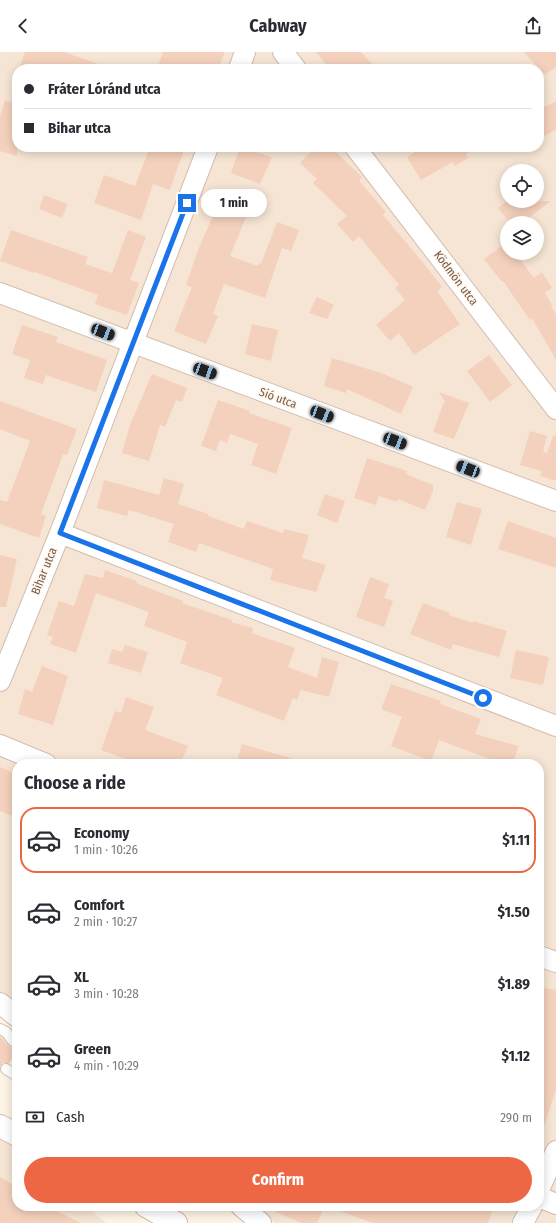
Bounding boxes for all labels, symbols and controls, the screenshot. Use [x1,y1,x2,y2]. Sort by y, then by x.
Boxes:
icon: back [12,15,34,37]
text: Cabway [249,15,307,37]
icon: share [522,15,544,37]
text: Fráter Lóránd utca [48,80,161,98]
text: Bihar utca [48,119,111,137]
map controls [500,164,544,260]
button: locate [500,164,544,208]
callout: 1 min [201,189,267,217]
route end [178,194,196,212]
text: 1 min [220,195,248,210]
button: layers [500,216,544,260]
street label: Ködmön utca [431,248,481,308]
car [90,322,116,342]
car [192,361,218,381]
street label: Sió utca [257,385,299,411]
car [309,404,335,424]
car [382,431,408,451]
car [455,459,481,479]
street label: Bihar utca [28,545,60,597]
route start [474,689,492,707]
text: Choose a ride [24,772,126,794]
icon: car [26,822,62,858]
text: Economy [74,824,129,842]
text: $1.11 [502,831,530,849]
text: 1 min · 10:26 [74,842,138,857]
icon: car [26,894,62,930]
text: Comfort [74,896,125,914]
text: $1.50 [498,903,530,921]
text: 2 min · 10:27 [74,914,137,929]
icon: car [26,966,62,1002]
text: XL [74,968,89,986]
text: $1.89 [498,975,530,993]
text: 3 min · 10:28 [74,986,139,1001]
icon: car [26,1038,62,1074]
text: Green [74,1040,111,1058]
text: $1.12 [501,1047,530,1065]
text: 4 min · 10:29 [74,1058,139,1073]
icon: cash [24,1106,46,1128]
text: Cash [56,1108,85,1126]
text: 290 m [500,1110,532,1125]
button: Confirm [24,1157,532,1203]

